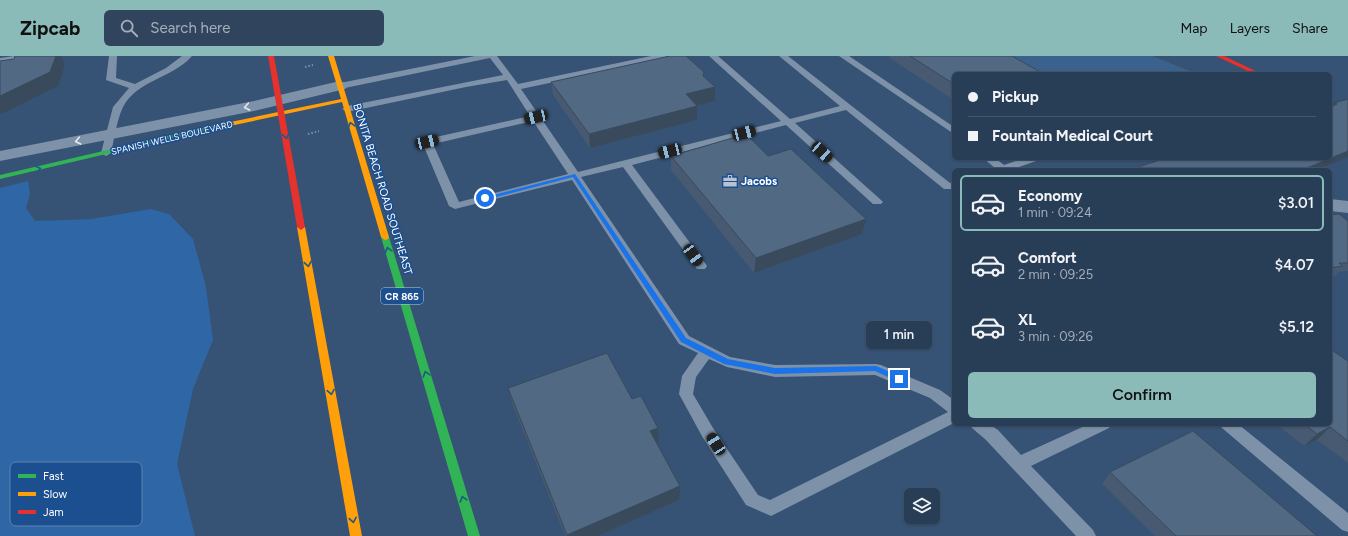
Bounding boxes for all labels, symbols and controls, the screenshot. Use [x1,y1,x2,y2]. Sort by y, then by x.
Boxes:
search box [104,10,384,46]
text: Zipcab [20,17,80,40]
icon: search [118,17,140,39]
text: Search here [150,19,230,37]
text: Map [1180,20,1208,37]
text: Layers [1230,20,1270,37]
text: Share [1292,20,1328,37]
text: Pickup [992,88,1039,106]
one-way arrow [244,102,250,111]
street label: BONITA BEACH ROAD SOUTHEAST [350,102,415,277]
car [523,108,549,126]
street label: SPANISH WELLS BOULEVARD [110,118,234,157]
one-way arrow [347,122,356,129]
car [731,124,757,142]
text: Fountain Medical Court [992,127,1153,145]
one-way arrow [281,132,289,139]
car [414,133,440,151]
one-way arrow [75,136,81,144]
car [809,140,835,164]
car [657,142,683,160]
one-way arrow [34,165,41,174]
office icon: Jacobs [722,173,738,189]
place label: Jacobs [741,175,777,188]
icon: car [970,185,1006,221]
text: Economy [1018,187,1083,205]
route start [476,189,494,207]
text: $3.01 [1278,194,1314,212]
text: 1 min · 09:24 [1018,205,1092,220]
car [681,242,705,268]
one-way arrow [384,246,393,253]
icon: car [970,247,1006,283]
text: Comfort [1018,249,1077,267]
text: $4.07 [1275,256,1314,274]
one-way arrow [304,261,312,267]
text: 2 min · 09:25 [1018,267,1093,282]
road number: CR 865 [381,288,423,304]
icon: car [970,309,1006,345]
text: XL [1018,311,1036,329]
text: $5.12 [1279,318,1314,336]
callout: 1 min [866,321,932,349]
text: 1 min [884,327,914,342]
text: 3 min · 09:26 [1018,329,1093,344]
route end [890,370,908,388]
one-way arrow [422,371,431,378]
button: Confirm [968,372,1316,418]
one-way arrow [326,389,334,395]
car [704,431,728,457]
legend [10,462,142,526]
text: Fast [43,470,64,483]
text: Slow [43,488,67,501]
map controls [904,488,940,524]
button: layers [904,488,940,524]
one-way arrow [459,495,468,502]
text: Jam [43,506,64,519]
one-way arrow [348,517,357,523]

